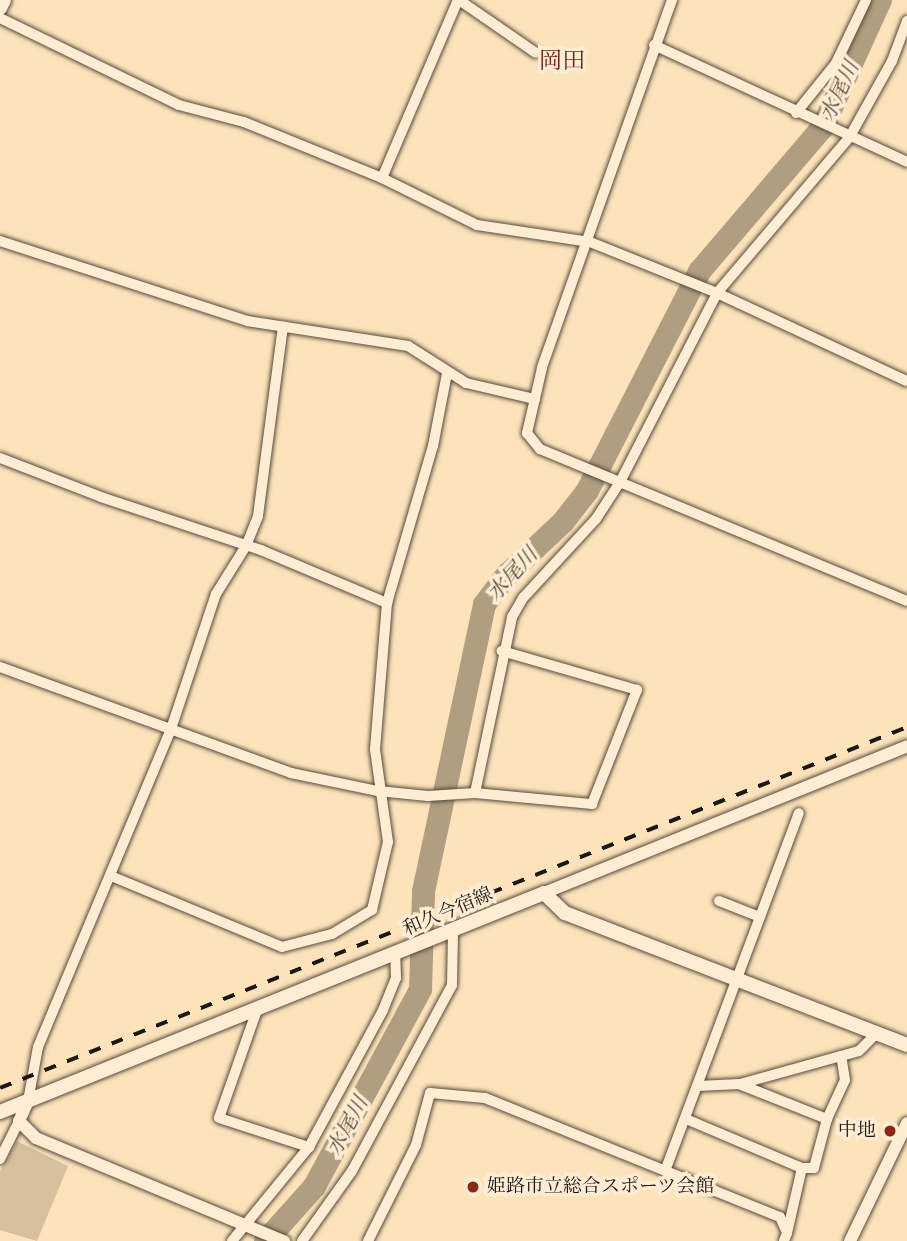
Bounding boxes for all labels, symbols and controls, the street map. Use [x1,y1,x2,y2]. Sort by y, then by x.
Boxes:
district label: 岡田 [539,47,585,75]
water label: 水尾川 [814,57,864,125]
water label: 水尾川 [482,542,542,606]
street label: 和久今宿線 [400,883,496,941]
water label: 水尾川 [321,1092,373,1160]
place label: 中地 [838,1120,876,1142]
marker: 中地 [882,1123,898,1139]
place label: 姫路市立総合スポーツ会館 [487,1176,715,1198]
marker: 姫路市立総合スポーツ会館 [465,1179,481,1195]

